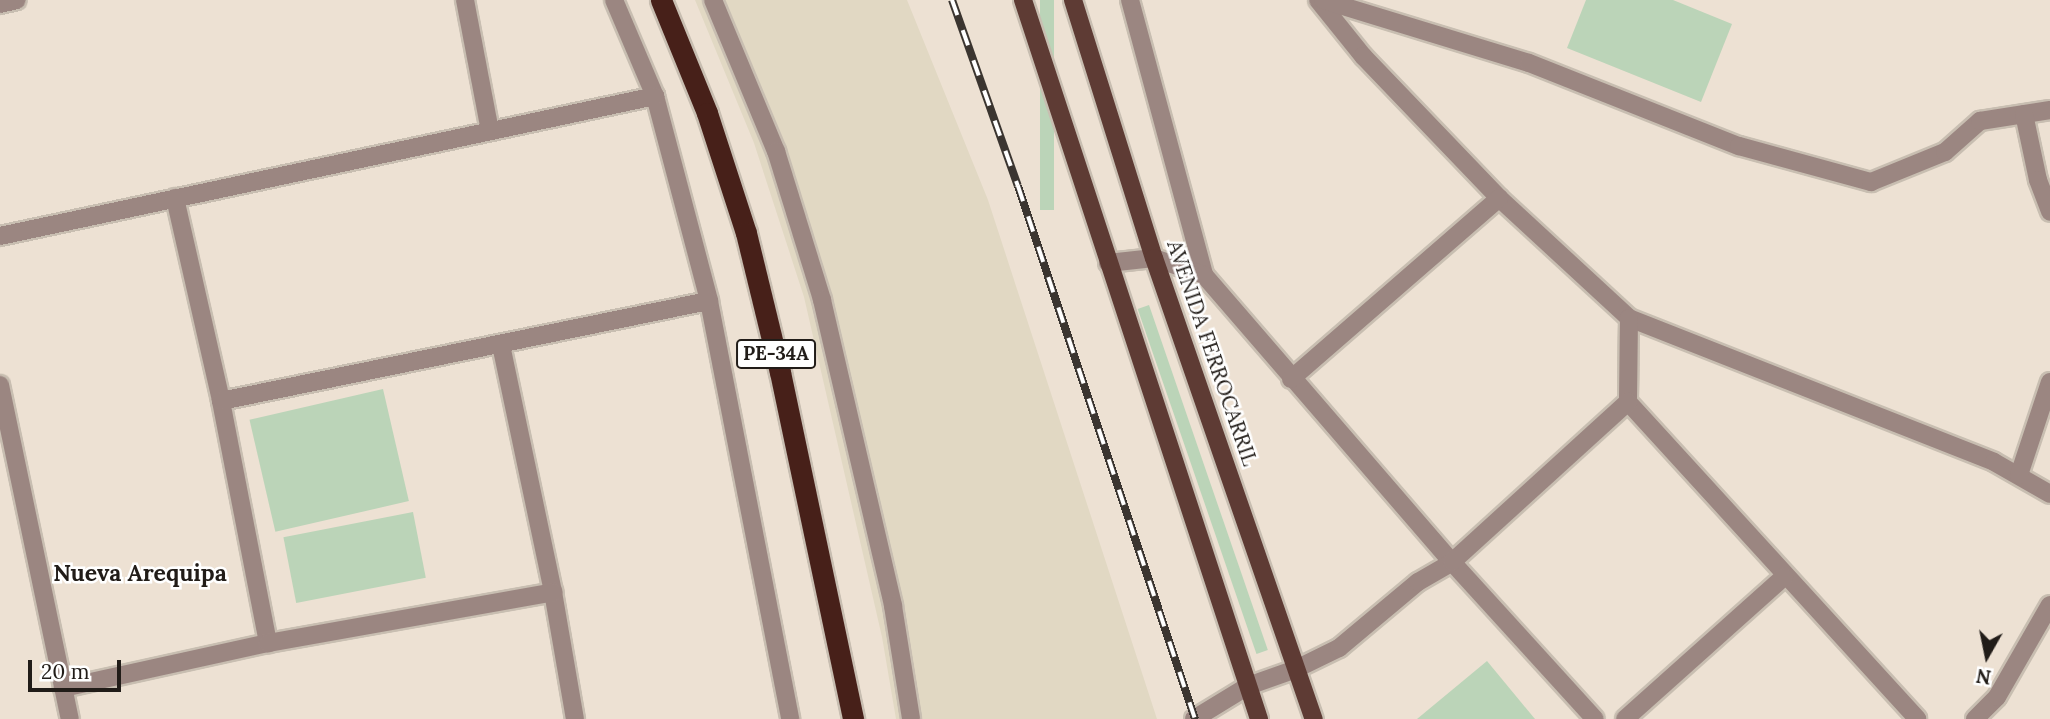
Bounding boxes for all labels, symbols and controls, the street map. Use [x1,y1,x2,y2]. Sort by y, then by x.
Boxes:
street label: AVENIDA FERROCARRIL [1162,237,1262,469]
road number: PE-34A [736,338,816,370]
district label: Nueva Arequipa [53,559,227,587]
north arrow [1952,621,2022,691]
scale bar [32,646,124,690]
text: 20 m [41,658,90,685]
text: N [1975,664,1993,690]

